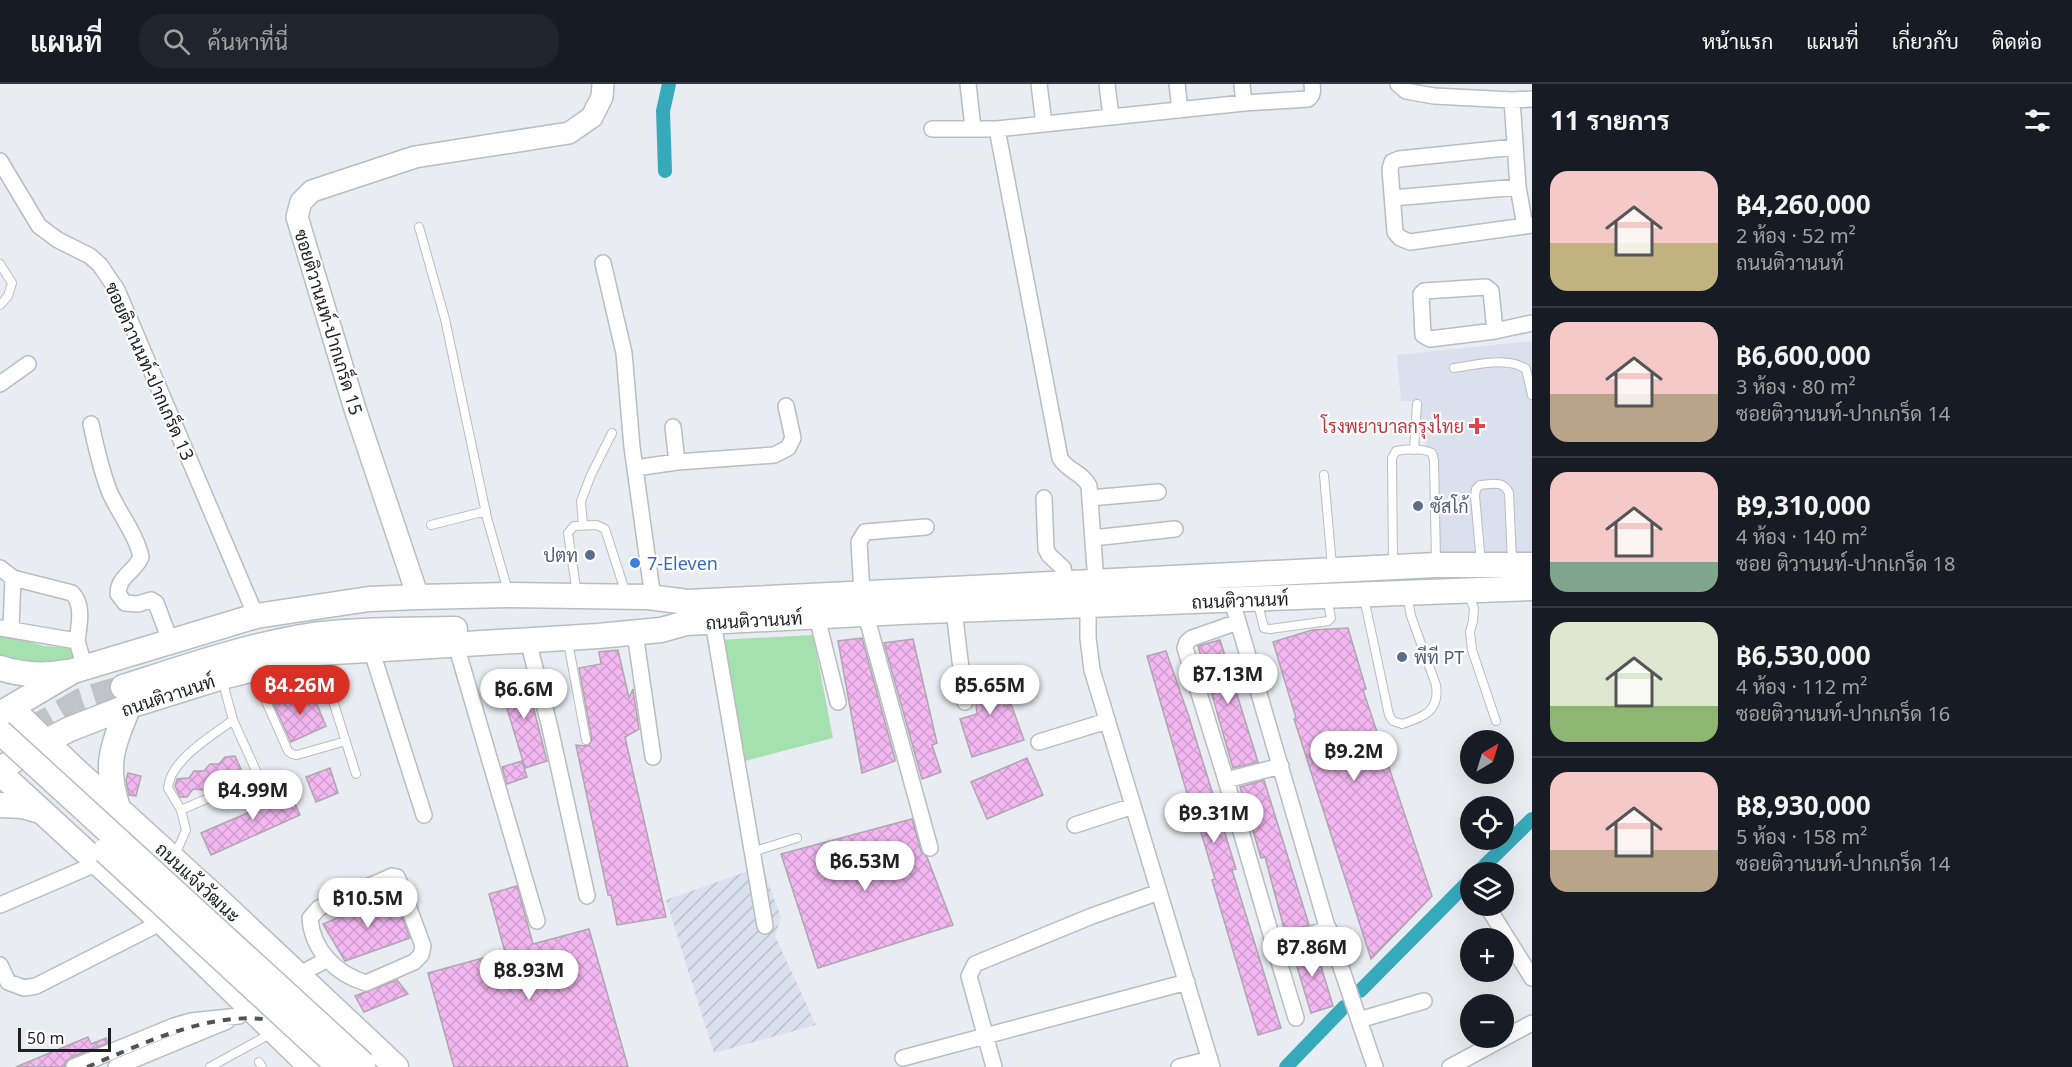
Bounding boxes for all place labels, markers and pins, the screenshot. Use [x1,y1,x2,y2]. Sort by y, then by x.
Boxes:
place label: โรงพยาบาลกรุงไทย [1320,414,1464,439]
marker: โรงพยาบาลกรุงไทย [1468,417,1486,435]
place label: ซัสโก้ [1430,494,1470,518]
marker: ซัสโก้ [1411,499,1425,513]
place label: ปตท [543,543,578,567]
marker: ปตท [583,548,597,562]
place label: 7-Eleven [647,551,718,575]
marker: 7-Eleven [628,556,642,570]
place label: พีที PT [1414,645,1464,669]
marker: พีที PT [1395,650,1409,664]
pin: ฿7.13M [1179,654,1277,705]
pin: ฿4.26M [251,665,349,716]
pin: ฿5.65M [941,665,1039,716]
pin: ฿6.6M [482,669,566,720]
pin: ฿9.2M [1312,731,1396,782]
pin: ฿4.99M [204,770,302,821]
pin: ฿9.31M [1165,793,1263,844]
pin: ฿6.53M [816,841,914,892]
pin: ฿10.5M [319,878,417,929]
pin: ฿7.86M [1263,927,1361,978]
pin: ฿8.93M [480,950,578,1001]

